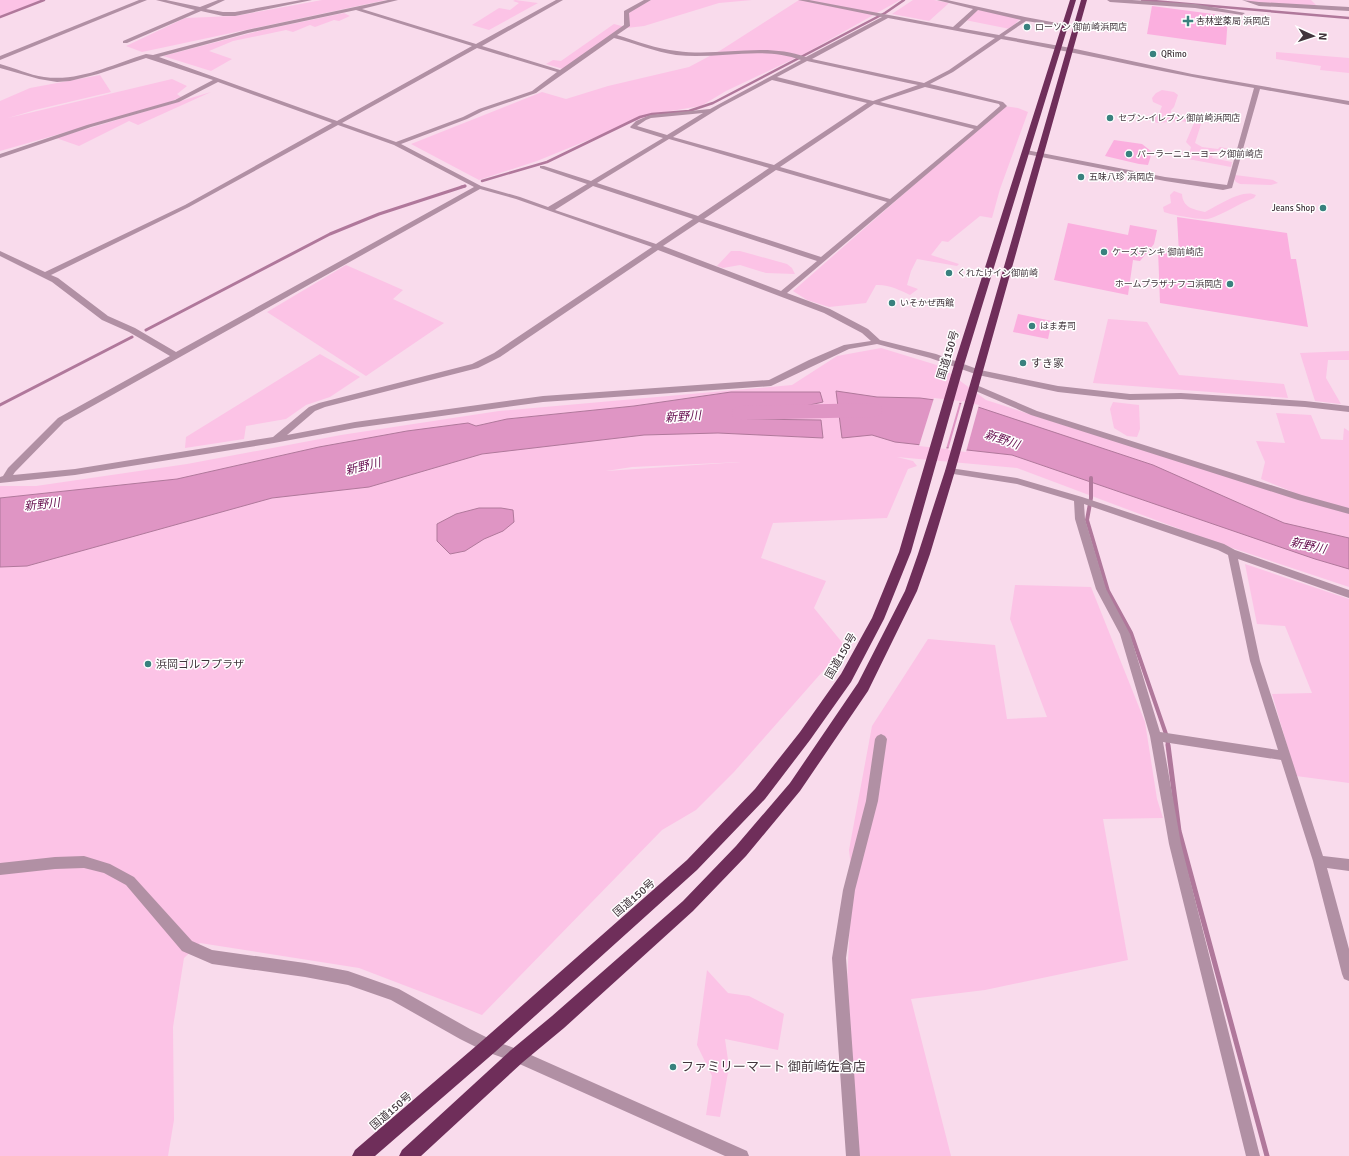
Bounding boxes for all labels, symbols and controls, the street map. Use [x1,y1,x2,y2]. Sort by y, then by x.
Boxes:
marker: 杏林堂薬局 浜岡店 [1183,16,1193,26]
place label: 杏林堂薬局 浜岡店 [1196,16,1270,27]
north arrow [1293,16,1333,56]
marker: ローソン 御前崎浜岡店 [1022,22,1032,32]
place label: ローソン 御前崎浜岡店 [1035,22,1127,33]
text: N [1316,32,1329,41]
marker: QRimo [1148,49,1158,59]
place label: QRimo [1161,49,1187,60]
marker: セブン-イレブン 御前崎浜岡店 [1105,113,1115,123]
place label: セブン-イレブン 御前崎浜岡店 [1118,113,1240,124]
marker: パーラーニューヨーク御前崎店 [1124,149,1134,159]
place label: パーラーニューヨーク御前崎店 [1137,149,1263,160]
marker: 五味八珍 浜岡店 [1076,172,1086,182]
place label: 五味八珍 浜岡店 [1089,172,1154,183]
place label: Jeans Shop [1272,203,1315,214]
marker: Jeans Shop [1318,203,1328,213]
marker: ケーズデンキ 御前崎店 [1099,247,1109,257]
place label: ケーズデンキ 御前崎店 [1112,247,1204,258]
marker: くれたけイン御前崎 [944,268,954,278]
place label: くれたけイン御前崎 [957,268,1038,279]
place label: ホームプラザナフコ浜岡店 [1115,279,1222,290]
marker: ホームプラザナフコ浜岡店 [1225,279,1235,289]
marker: いそかぜ西館 [887,298,897,308]
place label: いそかぜ西館 [900,298,954,309]
marker: はま寿司 [1027,321,1037,331]
place label: はま寿司 [1040,321,1076,332]
street label: 国道150号 [934,329,962,381]
place label: すき家 [1031,357,1064,370]
marker: すき家 [1018,358,1028,368]
water label: 新野川 [665,408,703,426]
water label: 新野川 [983,427,1023,454]
water label: 新野川 [344,455,384,479]
water label: 新野川 [23,495,63,514]
water label: 新野川 [1289,535,1329,557]
street label: 国道150号 [823,631,859,681]
place label: 浜岡ゴルフプラザ [156,658,244,671]
marker: 浜岡ゴルフプラザ [143,659,153,669]
street label: 国道150号 [611,876,657,920]
place label: ファミリーマート 御前崎佐倉店 [681,1059,866,1075]
marker: ファミリーマート 御前崎佐倉店 [668,1062,678,1072]
street label: 国道150号 [368,1089,414,1133]

